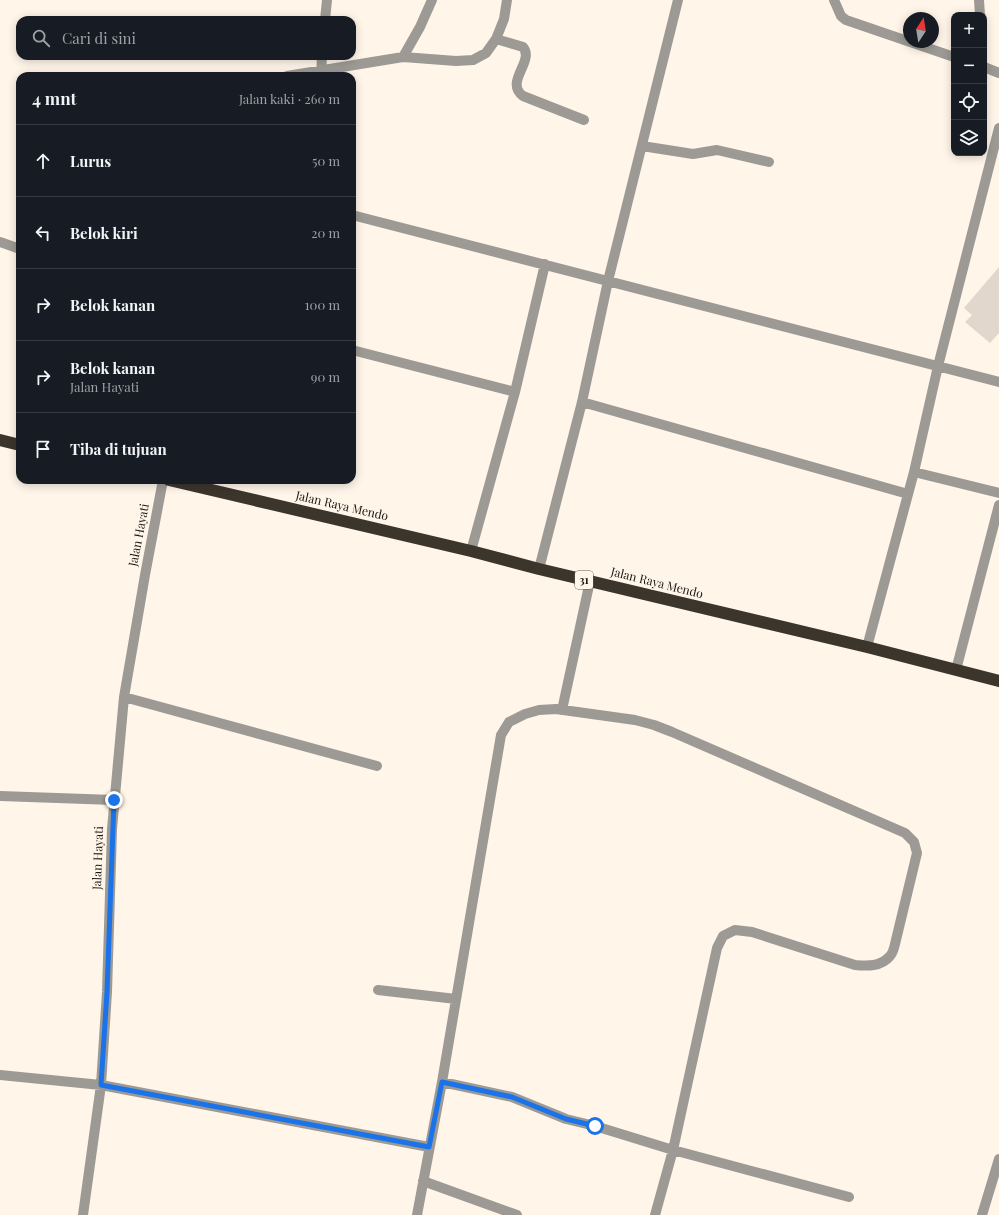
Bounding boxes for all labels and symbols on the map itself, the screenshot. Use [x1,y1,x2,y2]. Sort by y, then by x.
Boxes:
north arrow [903,12,939,48]
street label: Jalan Raya Mendo [293,486,391,524]
street label: Jalan Hayati [124,501,152,569]
street label: Jalan Raya Mendo [608,563,706,601]
road number: 31 [575,571,593,589]
route end [105,791,123,809]
street label: Jalan Hayati [88,825,106,891]
route start [586,1117,604,1135]

